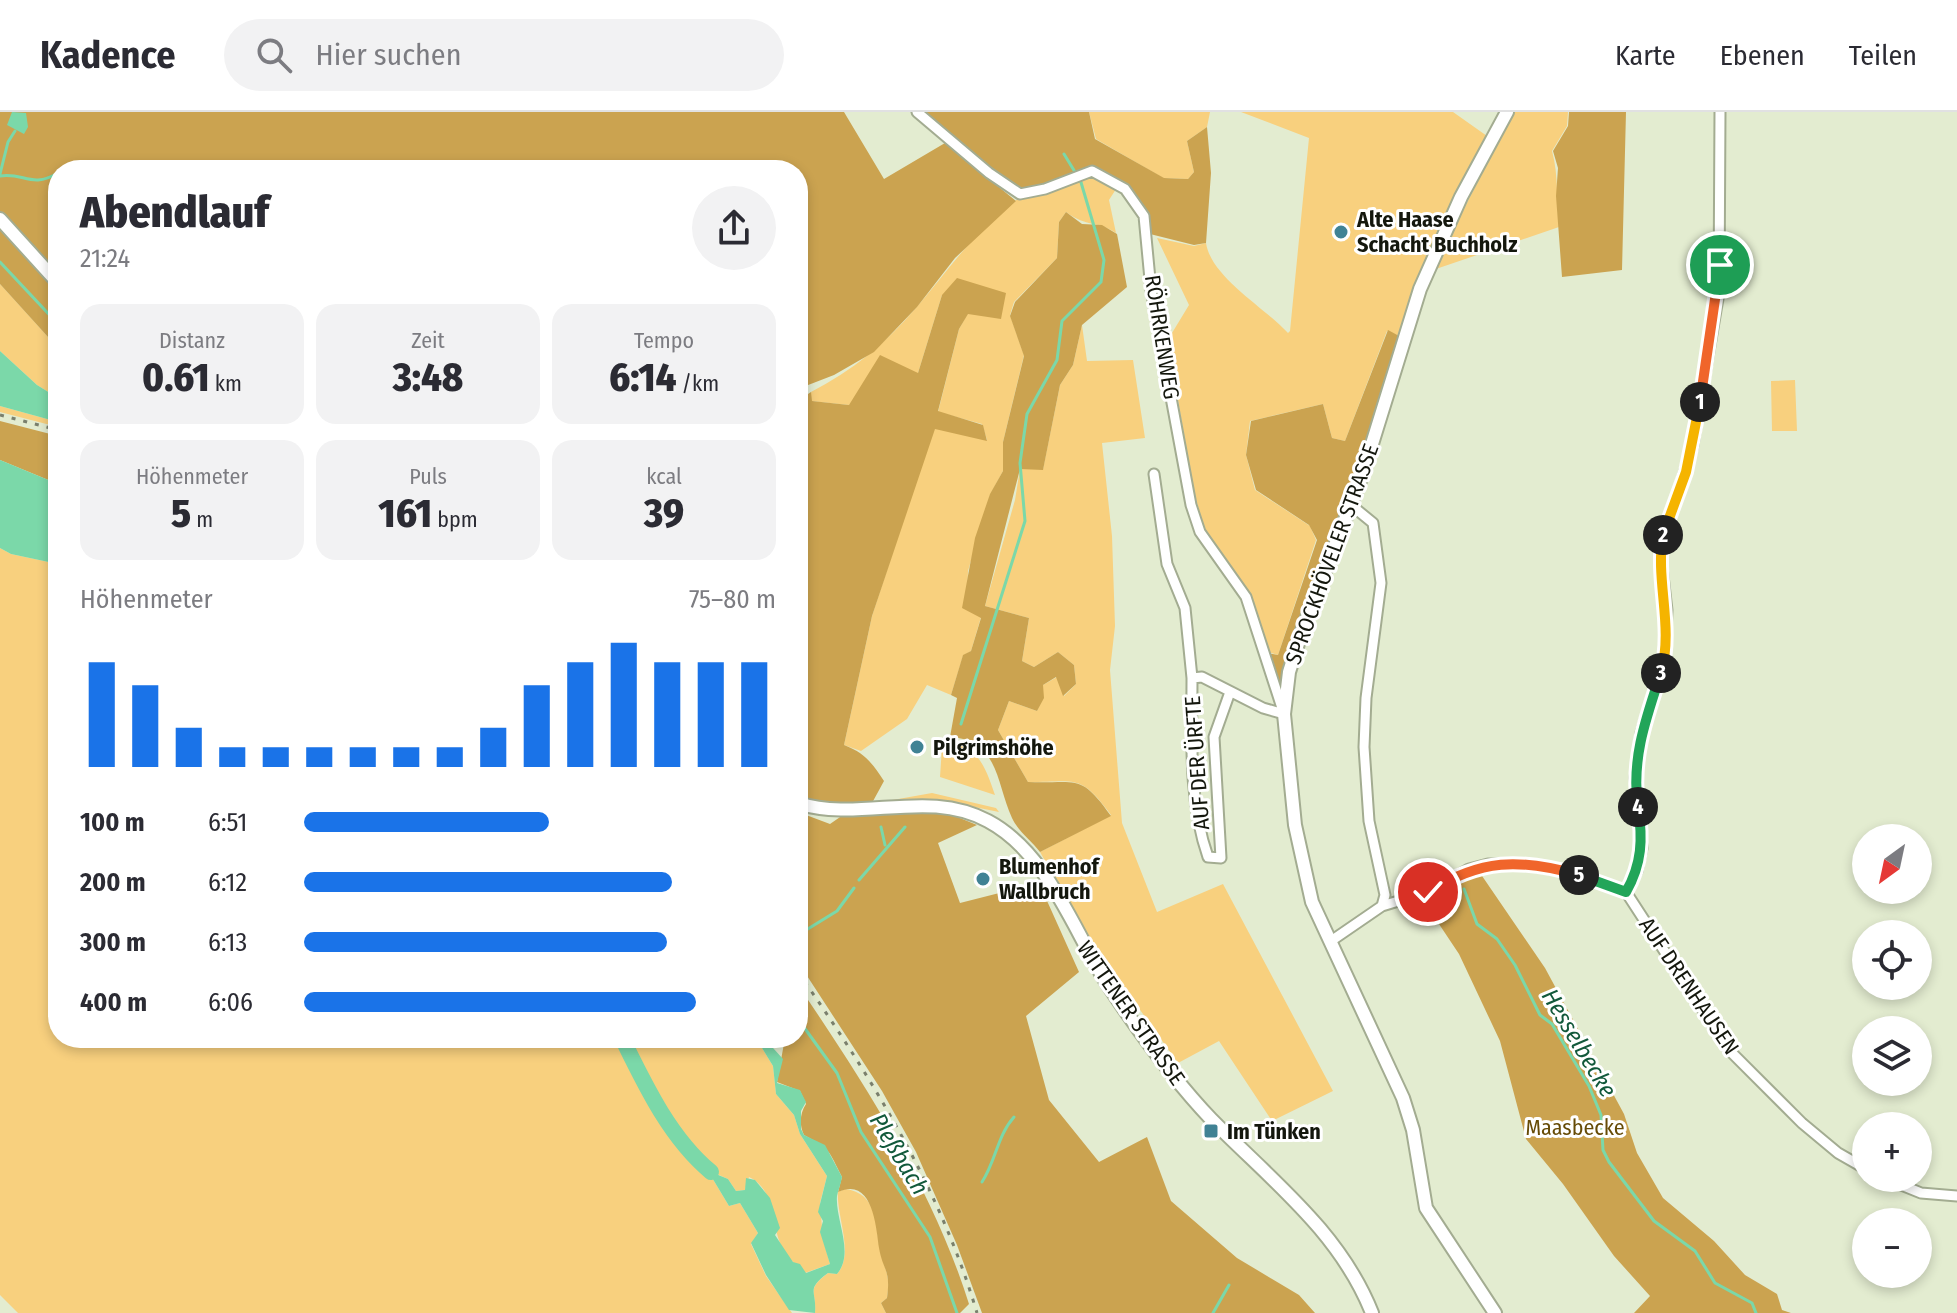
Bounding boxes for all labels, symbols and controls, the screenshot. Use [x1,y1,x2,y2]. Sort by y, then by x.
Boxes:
search box [224,19,784,91]
text: Kadence [40,32,176,78]
icon: search [252,33,296,77]
text: Hier suchen [316,37,461,73]
text: Karte [1615,39,1676,72]
text: Ebenen [1720,39,1805,72]
text: Teilen [1849,39,1917,72]
text: Abendlauf [80,186,269,239]
button: share [692,186,776,270]
place label: Alte Haase Schacht Buchholz [1356,206,1517,258]
marker: Alte Haase Schacht Buchholz [1332,223,1350,241]
pin [1686,231,1754,299]
text: 21:24 [80,243,130,274]
icon: arrive [1698,243,1742,287]
street label: RÖHRKENWEG [1139,273,1185,401]
text: Distanz [159,327,225,354]
text: Zeit [411,327,445,354]
text: Tempo [634,327,694,354]
text: 0.61 [142,354,210,402]
text: 3:48 [393,354,463,402]
text: 6:14 [609,354,676,402]
text: km [210,370,242,397]
text: /km [676,370,719,397]
pin: 1 [1680,382,1720,422]
text: 1 [1695,388,1705,415]
street label: SPROCKHÖVELER STRASSE [1280,440,1384,668]
text: Höhenmeter [136,463,248,490]
text: Puls [409,463,447,490]
text: kcal [646,463,682,490]
text: 5 [171,490,191,538]
text: 161 [378,490,432,538]
text: 39 [644,490,684,538]
text: m [191,506,213,533]
text: bpm [432,506,478,533]
pin: 2 [1643,515,1683,555]
text: 2 [1658,521,1668,548]
text: Höhenmeter [80,584,213,615]
text: 75–80 m [689,584,776,615]
pin: 3 [1641,653,1681,693]
text: 3 [1656,659,1666,686]
street label: AUF DER ÜRFTE [1179,695,1215,831]
place label: Pilgrimshöhe [933,734,1054,761]
marker: Pilgrimshöhe [908,738,926,756]
pin: 4 [1618,787,1658,827]
text: 4 [1632,793,1644,820]
text: 100 m [80,807,145,838]
text: 6:51 [208,807,247,838]
north arrow [1852,824,1932,904]
map controls [1852,824,1932,1288]
place label: Blumenhof Wallbruch [999,853,1100,905]
pin: 5 [1559,855,1599,895]
pin [1394,858,1462,926]
text: 5 [1574,861,1584,888]
text: 200 m [80,867,146,898]
text: 6:12 [208,867,247,898]
marker: Blumenhof Wallbruch [974,870,992,888]
icon: check [1406,870,1450,914]
street label: AUF DRENHAUSEN [1633,912,1745,1060]
button: locate [1852,920,1932,1000]
text: 300 m [80,927,146,958]
text: 6:13 [208,927,247,958]
street label: WITTENER STRASSE [1071,936,1191,1090]
water label: Hesselbecke [1536,984,1622,1102]
text: 400 m [80,987,147,1018]
text: 6:06 [208,987,253,1018]
button: layers [1852,1016,1932,1096]
water label: Pleßbach [864,1108,934,1200]
button: + [1852,1112,1932,1192]
park label: Maasbecke [1525,1114,1625,1141]
place label: Im Tünken [1227,1118,1321,1145]
marker: Im Tünken [1202,1122,1220,1140]
button: − [1852,1208,1932,1288]

